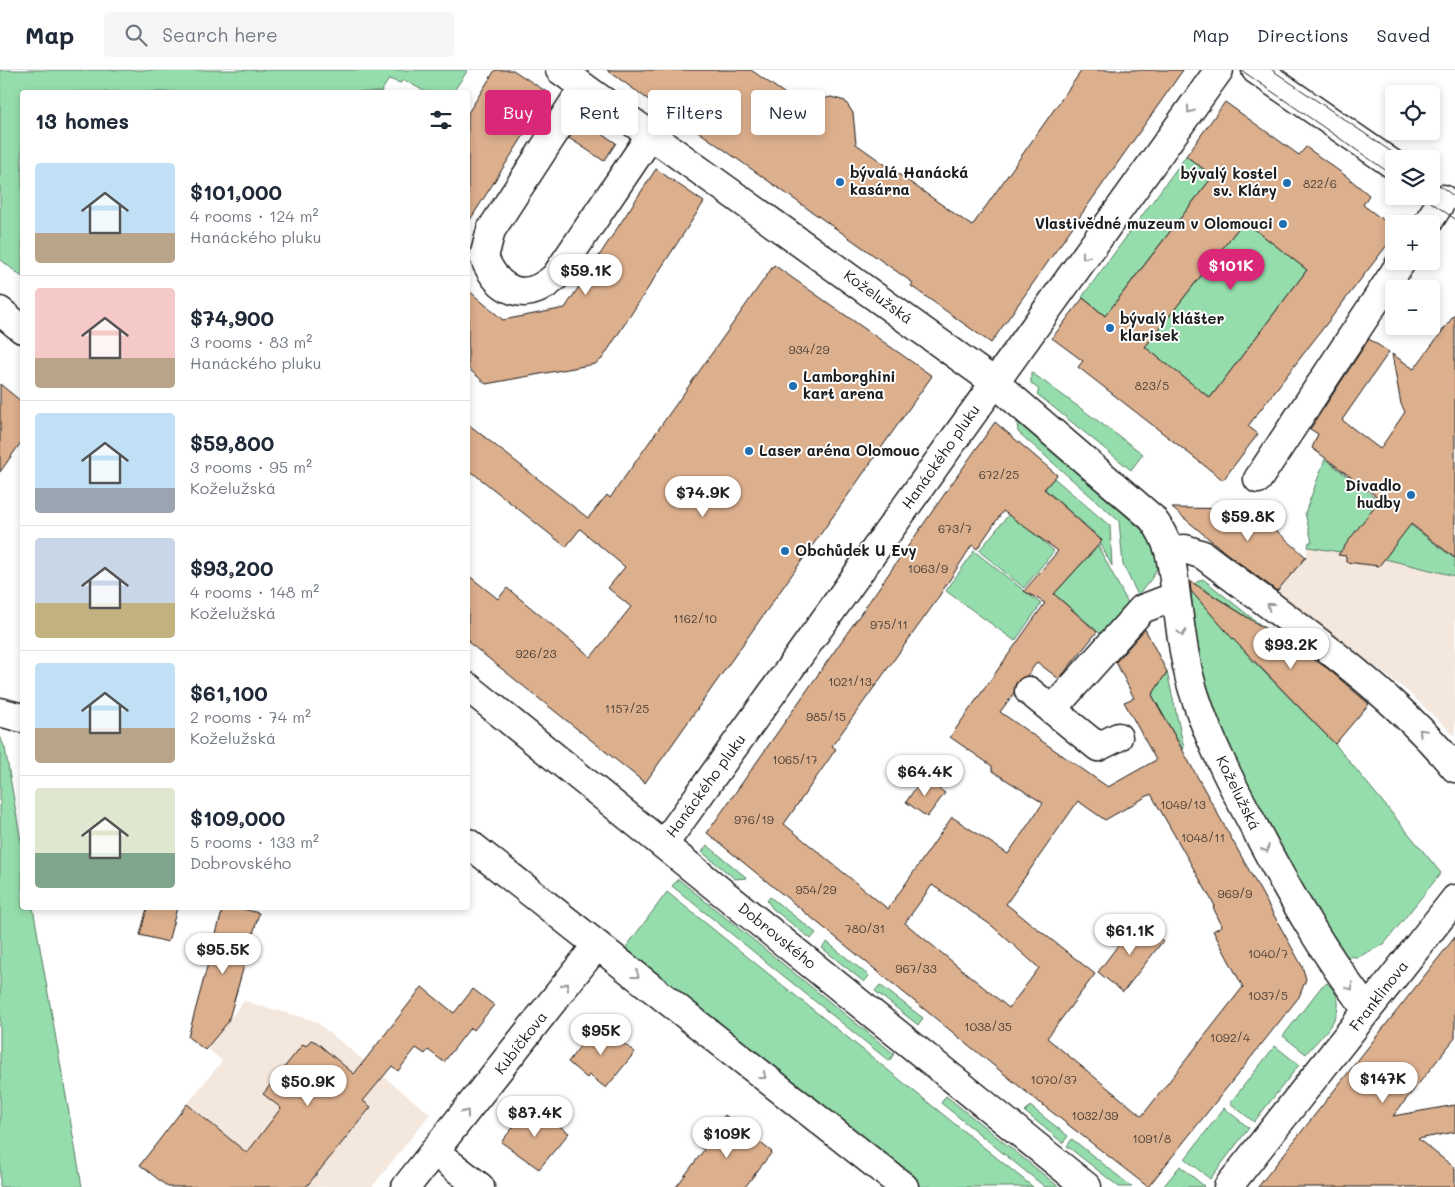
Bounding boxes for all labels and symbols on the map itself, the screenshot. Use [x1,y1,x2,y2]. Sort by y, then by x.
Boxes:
one-way arrow [1187,104,1196,114]
place label: bývalá Hanácká kasárna [850,162,968,199]
place label: bývalý kostel sv. Kláry [1181,163,1277,200]
house number: 822/6 [1303,175,1337,191]
marker: bývalá Hanácká kasárna [834,176,846,188]
marker: bývalý kostel sv. Kláry [1281,177,1293,189]
place label: Vlastivědné muzeum v Olomouci [1035,213,1273,233]
marker: Vlastivědné muzeum v Olomouci [1277,218,1289,230]
pin: $101K [1196,248,1266,291]
one-way arrow [1082,250,1091,260]
pin: $59.1K [545,254,627,296]
street label: Koželužská [840,264,917,328]
place label: bývalý klášter klarisek [1120,308,1224,345]
marker: bývalý klášter klarisek [1104,322,1116,334]
house number: 934/29 [788,341,830,357]
place label: Lamborghini kart arena [803,366,896,403]
house number: 823/5 [1135,377,1169,393]
marker: Lamborghini kart arena [787,380,799,392]
street label: Hanáckého pluku [897,400,984,513]
place label: Laser aréna Olomouc [759,440,920,460]
marker: Laser aréna Olomouc [743,445,755,457]
house number: 672/25 [979,466,1019,482]
place label: Divadlo hudby [1345,475,1401,512]
pin: $74.9K [662,476,744,518]
marker: Divadlo hudby [1405,489,1417,501]
pin: $59.8K [1207,500,1289,542]
house number: 673/7 [938,520,972,536]
place label: Obchůdek U Evy [795,540,917,560]
marker: Obchůdek U Evy [779,545,791,557]
house number: 1063/9 [908,560,948,576]
one-way arrow [1267,604,1276,612]
house number: 1162/10 [673,610,717,626]
house number: 975/11 [870,616,908,632]
pin: $93.2K [1250,628,1332,670]
one-way arrow [1176,630,1187,638]
house number: 926/23 [515,645,557,661]
house number: 1021/13 [828,673,872,689]
house number: 1157/25 [605,700,649,716]
house number: 985/15 [806,708,846,724]
one-way arrow [1419,729,1428,738]
street label: Hanáckého pluku [661,730,750,841]
house number: 1065/17 [772,751,818,767]
street label: Koželužská [1212,752,1266,833]
pin: $64.4K [884,754,966,797]
house number: 1049/13 [1160,796,1206,812]
house number: 976/19 [734,811,774,827]
house number: 1048/11 [1181,829,1225,845]
one-way arrow [1259,843,1269,852]
house number: 954/29 [795,881,837,897]
house number: 969/9 [1218,885,1252,901]
street label: Dobrovského [734,898,821,973]
pin: $61.1K [1089,914,1171,956]
house number: 780/31 [845,920,885,936]
pin: $95.5K [182,932,264,975]
house number: 1040/7 [1248,945,1288,961]
street label: Franklinova [1344,956,1412,1035]
house number: 967/33 [895,960,937,976]
one-way arrow [630,970,639,979]
one-way arrow [1344,981,1353,991]
one-way arrow [561,983,569,992]
house number: 1037/5 [1248,987,1288,1003]
street label: Kubíčkova [489,1007,551,1078]
pin: $95K [571,1014,631,1056]
house number: 1038/35 [964,1018,1012,1034]
house number: 1092/4 [1210,1029,1250,1045]
pin: $147K [1348,1062,1418,1104]
pin: $50.9K [267,1064,349,1107]
one-way arrow [757,1070,766,1078]
house number: 1070/37 [1031,1071,1078,1087]
pin: $87.4K [494,1096,576,1138]
house number: 1032/39 [1072,1107,1118,1123]
one-way arrow [460,1110,468,1119]
pin: $109K [692,1116,762,1159]
house number: 1091/8 [1133,1130,1171,1146]

